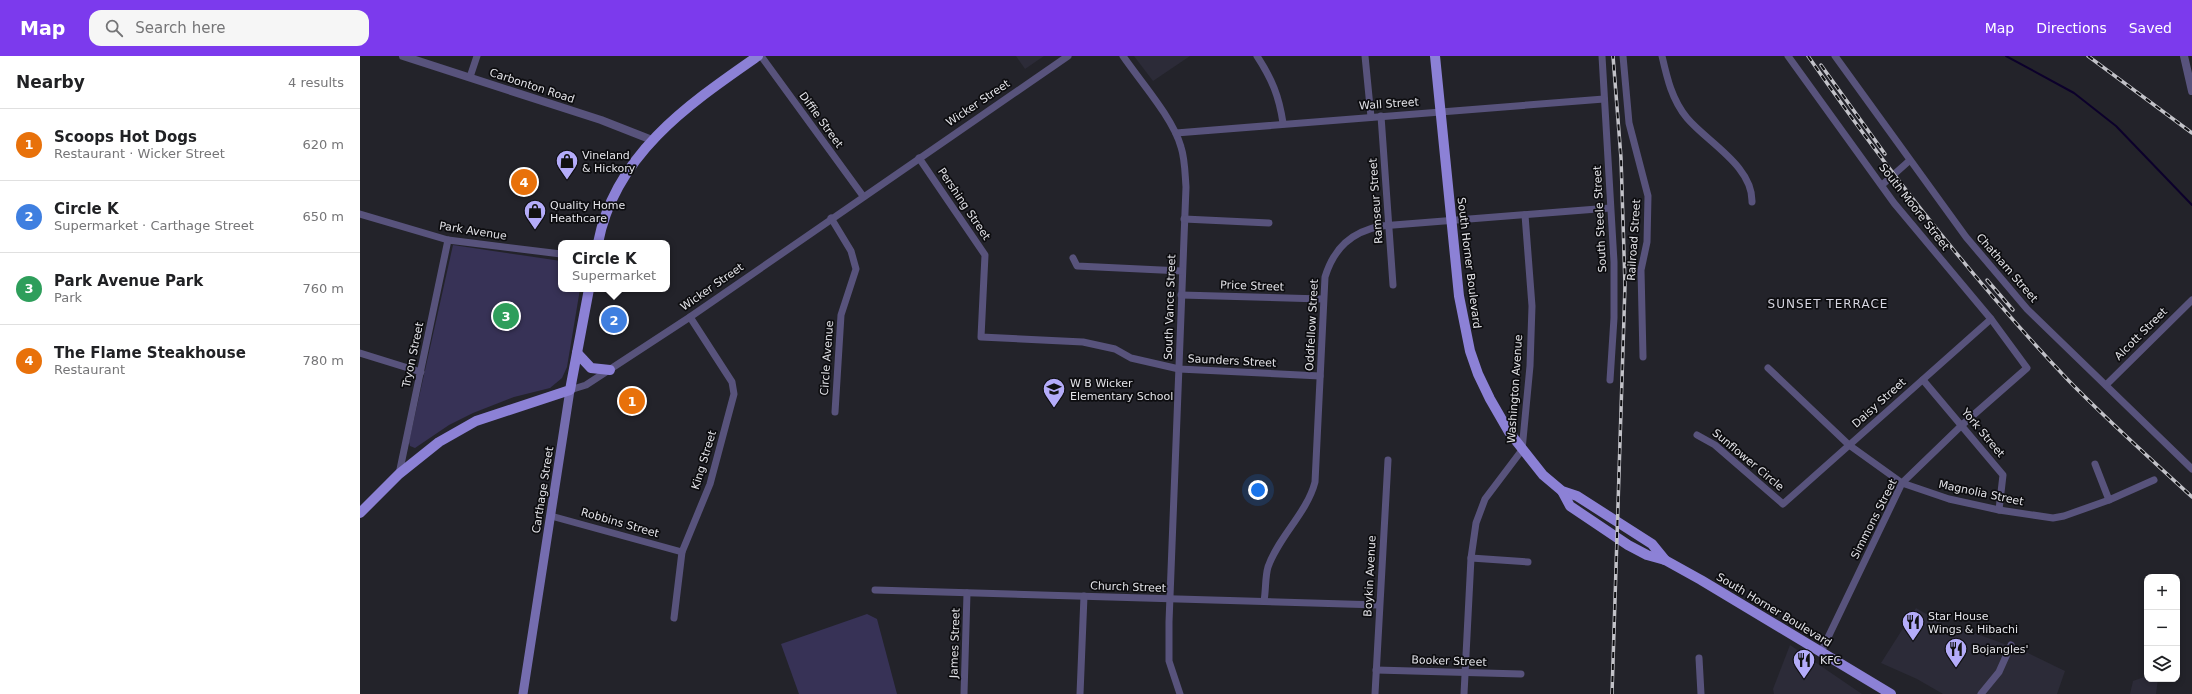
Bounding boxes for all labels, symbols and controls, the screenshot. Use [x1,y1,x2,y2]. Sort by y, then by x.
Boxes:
search box [89,10,369,46]
text: Map [20,17,65,39]
icon: search [103,17,125,39]
text: Search here [135,19,225,37]
text: Map [1985,20,2014,36]
text: Directions [2036,20,2107,36]
text: Saved [2129,20,2172,36]
street label: Carbonton Road [488,66,576,106]
text: Nearby [16,72,85,92]
text: 4 results [288,75,344,90]
street label: Wicker Street [944,77,1013,129]
street label: Diffie Street [796,90,846,151]
street label: Wall Street [1359,95,1420,113]
text: Scoops Hot Dogs [54,128,197,146]
text: 1 [24,137,34,152]
text: 620 m [302,137,344,152]
text: Restaurant · Wicker Street [54,146,225,161]
shop icon: Vineland & Hickory [554,148,580,181]
place label: Vineland & Hickory [582,149,636,175]
street label: Ramseur Street [1366,157,1385,244]
street label: South Moore Street [1876,161,1952,253]
street label: Pershing Street [935,165,993,243]
street label: South Steele Street [1591,165,1609,273]
pin: 4 [511,167,537,197]
street label: South Horner Boulevard [1454,197,1484,329]
shop icon: Quality Home Heathcare [522,198,548,231]
street label: Railroad Street [1625,198,1643,281]
place label: Quality Home Heathcare [550,199,626,225]
text: Circle K [54,200,119,218]
text: 2 [24,209,34,224]
text: 650 m [302,209,344,224]
text: Supermarket · Carthage Street [54,218,254,233]
street label: Park Avenue [438,219,508,243]
street label: Chatham Street [1974,231,2041,306]
popup [558,240,670,292]
text: Circle K [572,250,637,268]
street label: South Vance Street [1162,253,1178,360]
street label: Wicker Street [678,260,747,314]
text: Supermarket [572,268,656,283]
text: Park Avenue Park [54,272,203,290]
street label: Price Street [1220,278,1285,294]
street label: Oddfellow Street [1303,278,1321,371]
text: 3 [24,281,34,296]
text: 760 m [302,281,344,296]
text: Park [54,290,82,305]
district label: SUNSET TERRACE [1768,297,1888,311]
pin: 3 [493,301,519,331]
pin: 2 [601,305,627,335]
street label: Alcott Street [2112,305,2170,363]
street label: Tryon Street [399,320,426,390]
street label: Circle Avenue [818,320,836,396]
street label: Washington Avenue [1505,334,1525,444]
text: The Flame Steakhouse [54,344,246,362]
street label: Saunders Street [1187,352,1277,370]
text: 4 [24,353,34,368]
text: 780 m [302,353,344,368]
text: Restaurant [54,362,125,377]
street label: Daisy Street [1850,375,1909,430]
school or university icon: W B Wicker Elementary School [1041,376,1067,409]
place label: W B Wicker Elementary School [1070,377,1173,403]
pin: 1 [619,386,645,416]
street label: York Street [1958,405,2008,461]
street label: Sunflower Circle [1710,426,1787,494]
street label: King Street [689,428,719,491]
street label: Carthage Street [530,445,556,534]
street label: Simmons Street [1848,476,1900,561]
street label: Magnolia Street [1937,478,2025,509]
your location [1248,480,1268,500]
street label: Robbins Street [580,506,661,541]
street label: Boykin Avenue [1361,535,1379,617]
street label: South Horner Boulevard [1714,570,1834,650]
map controls [2144,574,2180,682]
button: + [2144,574,2180,610]
street label: Church Street [1090,579,1167,595]
street label: James Street [947,607,963,679]
restaurant icon: Star House Wings & Hibachi [1900,609,1926,642]
place label: Star House Wings & Hibachi [1928,610,2018,636]
button: − [2144,610,2180,646]
restaurant icon: Bojangles' [1943,636,1969,669]
place label: Bojangles' [1972,643,2029,656]
button: layers [2144,646,2180,682]
restaurant icon: KFC [1791,647,1817,680]
street label: Booker Street [1411,653,1487,669]
place label: KFC [1820,654,1842,667]

